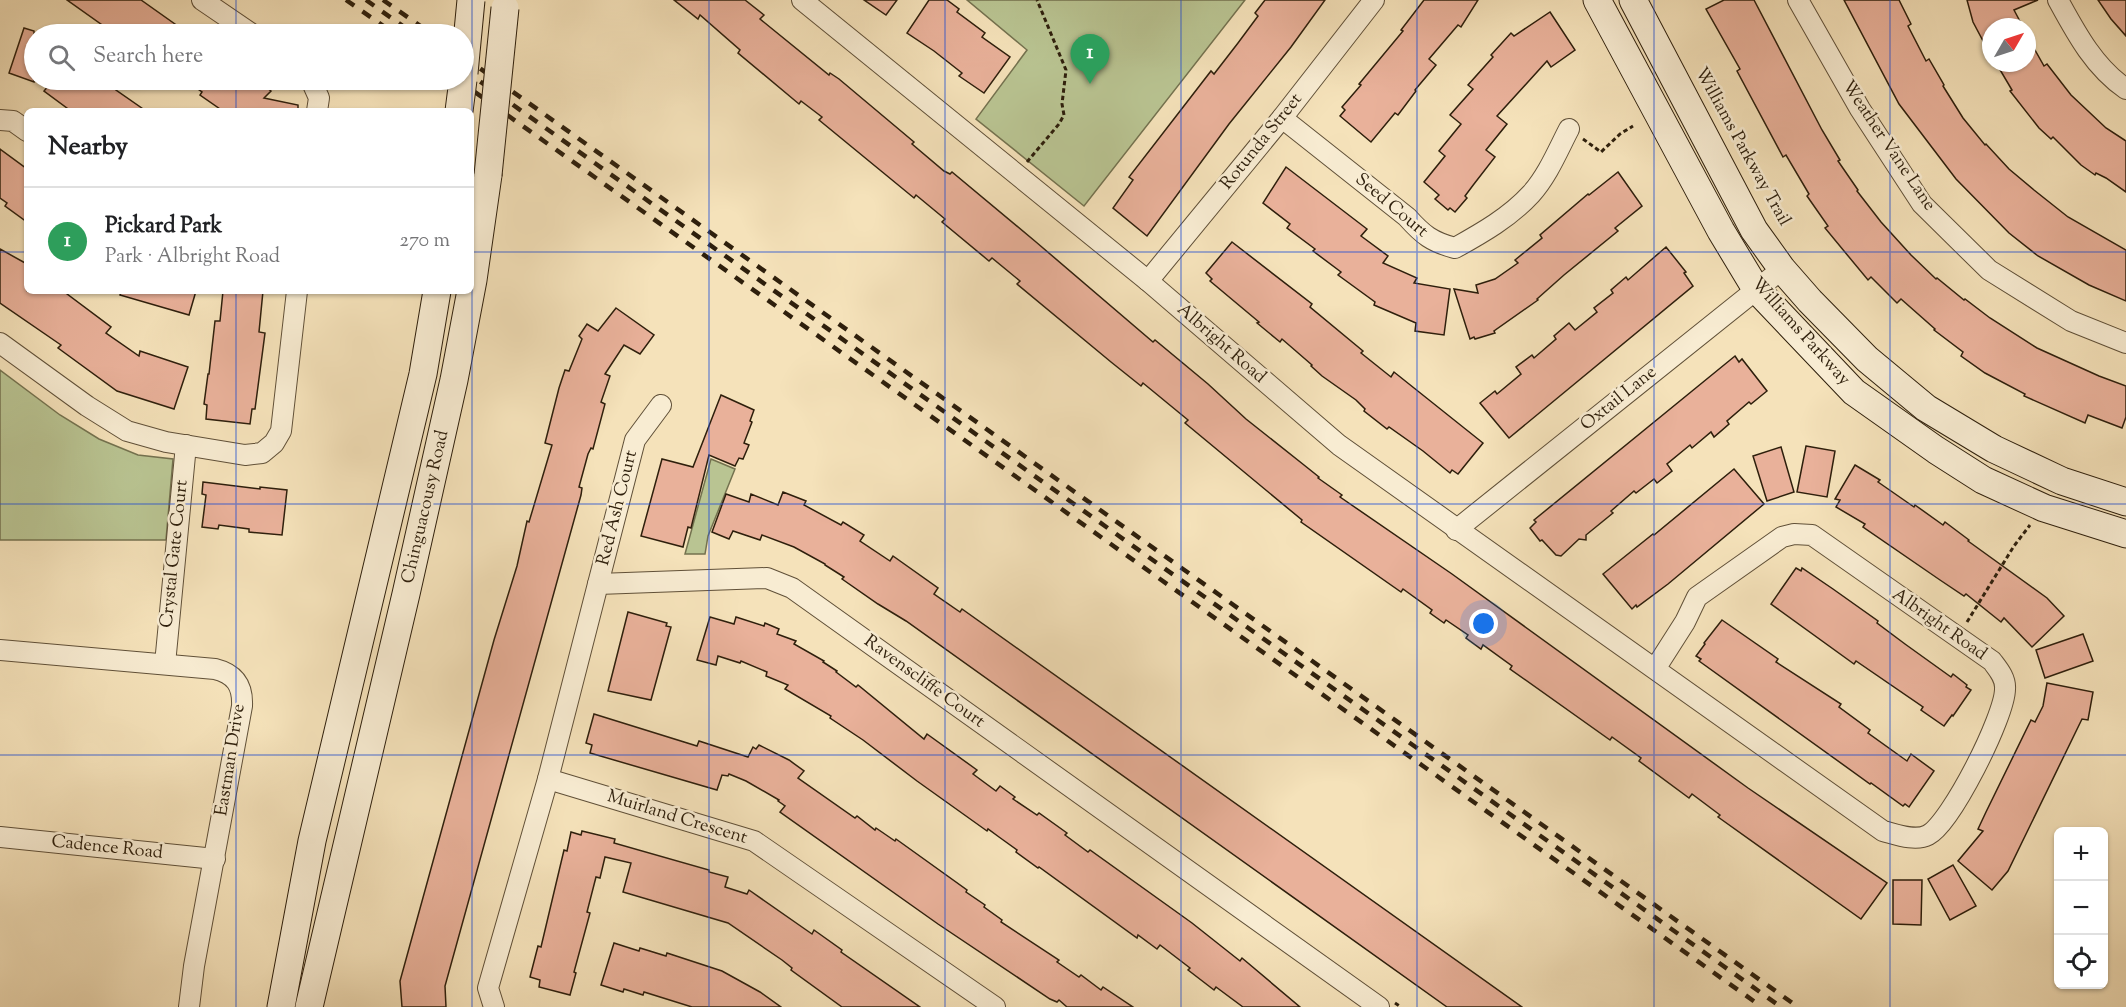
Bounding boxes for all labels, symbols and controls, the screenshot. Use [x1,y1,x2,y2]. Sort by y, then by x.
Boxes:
north arrow [1982,18,2036,72]
search box [24,24,474,90]
pin: 1 [1070,34,1110,84]
icon: search [45,41,78,74]
text: Search here [93,41,203,73]
street label: Williams Parkway Trail [1687,63,1797,231]
street label: Weather Vane Lane [1835,75,1941,217]
street label: Rotunda Street [1215,88,1309,196]
text: Nearby [48,129,128,166]
street label: Seed Court [1349,168,1433,244]
text: Pickard Park [105,211,222,243]
text: 1 [64,227,71,256]
text: 270 m [400,227,450,256]
text: Park · Albright Road [105,243,280,272]
street label: Williams Parkway [1744,272,1856,392]
street label: Albright Road [1171,298,1271,390]
street label: Oxtail Lane [1575,360,1663,438]
street label: Chinguacousy Road [396,428,456,586]
street label: Red Ash Court [591,448,645,568]
street label: Crystal Gate Court [154,479,196,629]
street label: Albright Road [1886,583,1992,667]
your location [1469,609,1498,638]
street label: Ravenscliffe Court [858,629,990,735]
street label: Eastman Drive [209,702,253,818]
street label: Muirland Crescent [604,784,750,852]
map controls [2054,827,2108,989]
button: + [2054,827,2108,881]
street label: Cadence Road [50,829,164,867]
button: − [2054,881,2108,935]
button: locate [2054,935,2108,989]

